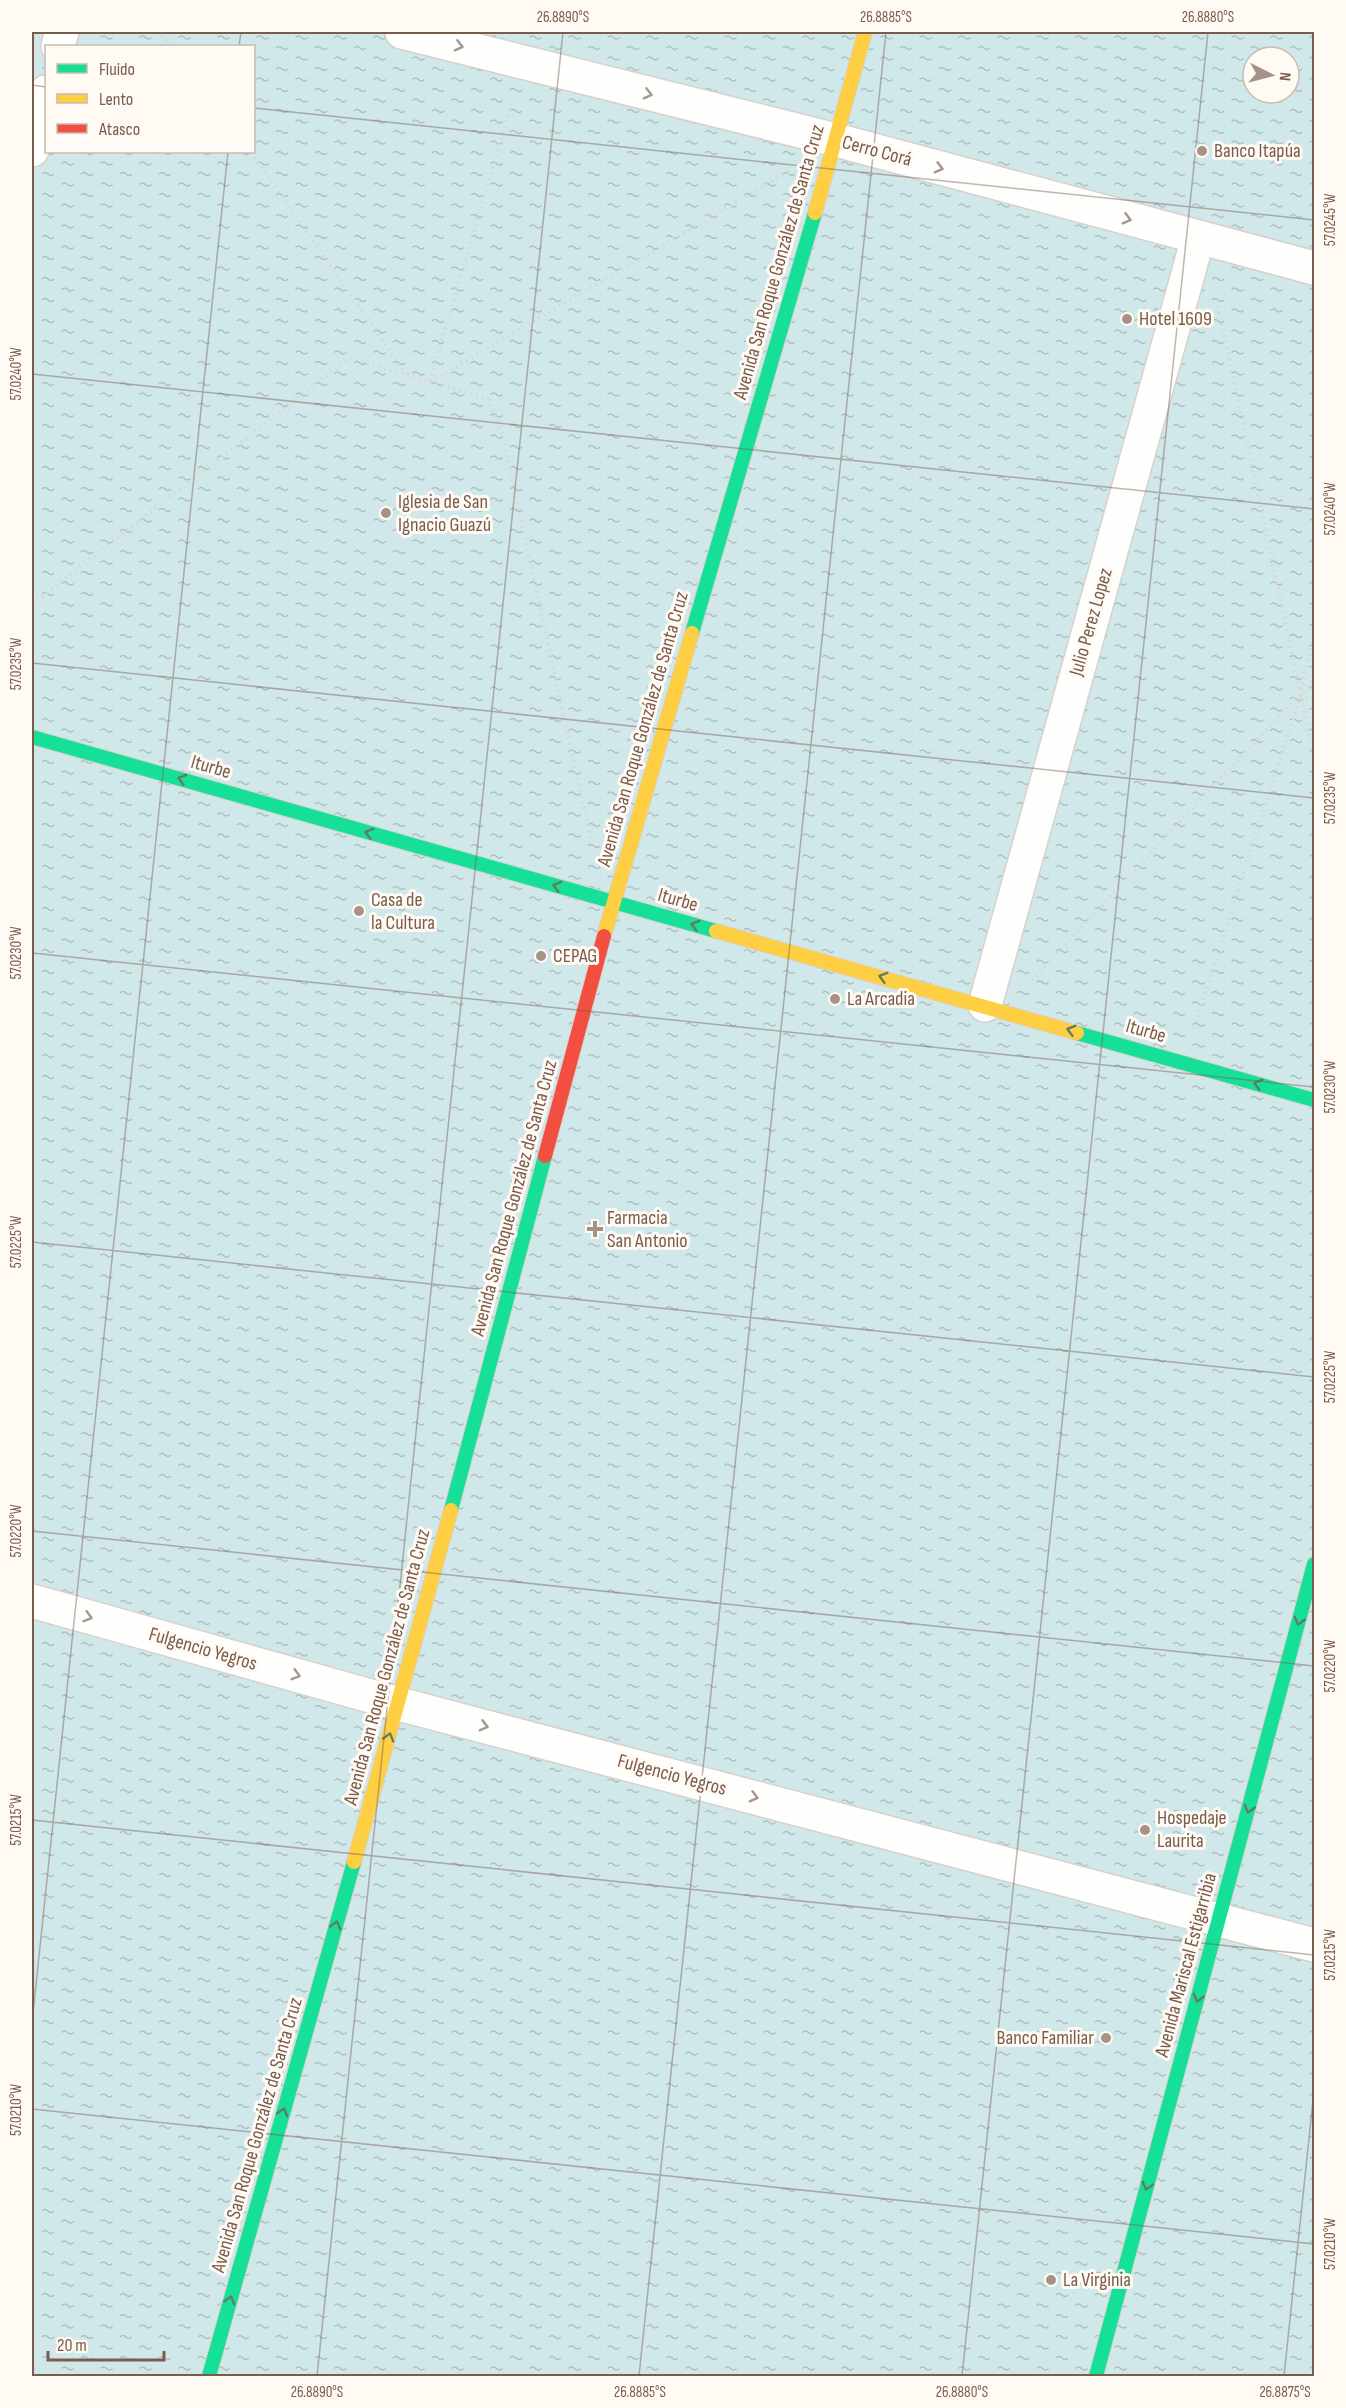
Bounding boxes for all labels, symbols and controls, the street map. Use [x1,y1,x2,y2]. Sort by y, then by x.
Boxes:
text: 26.8890°S [537,8,589,27]
text: 26.8885°S [860,8,912,27]
text: 26.8880°S [1182,8,1234,27]
one-way arrow [453,39,464,51]
legend [45,45,255,153]
north arrow [1241,45,1301,105]
text: Fluido [99,59,135,80]
text: N [1275,71,1294,82]
one-way arrow [643,86,653,99]
text: Lento [99,89,133,110]
text: Atasco [98,119,140,140]
street label: Avenida San Roque González de Santa Cruz [728,122,830,403]
street label: Cerro Corá [840,130,914,172]
place label: Banco Itapúa [1214,139,1301,163]
marker: Banco Itapúa [1195,144,1209,158]
one-way arrow [933,161,944,173]
text: 57.0245°W [1321,194,1340,246]
one-way arrow [1122,211,1132,224]
place label: Hotel 1609 [1139,307,1212,331]
marker: Hotel 1609 [1120,312,1134,326]
text: 57.0240°W [7,347,26,400]
text: 57.0240°W [1321,482,1340,535]
place label: Iglesia de San Ignacio Guazú [398,490,491,537]
marker: Iglesia de San Ignacio Guazú [379,506,393,520]
street label: Julio Perez Lopez [1064,565,1118,680]
street label: Avenida San Roque González de Santa Cruz [592,589,694,870]
text: 57.0235°W [7,638,26,690]
street label: Iturbe [188,750,234,784]
text: 57.0235°W [1321,772,1340,824]
one-way arrow [177,774,187,787]
one-way arrow [364,827,374,840]
one-way arrow [552,881,563,893]
street label: Iturbe [655,883,701,917]
place label: Casa de la Cultura [371,888,435,935]
marker: Casa de la Cultura [352,904,366,918]
one-way arrow [690,919,700,932]
text: 57.0230°W [7,926,26,980]
place label: CEPAG [553,944,597,968]
marker: CEPAG [534,949,548,963]
one-way arrow [878,972,889,984]
place label: La Arcadia [847,987,915,1011]
marker: La Arcadia [828,992,842,1006]
street label: Iturbe [1123,1014,1169,1048]
one-way arrow [1066,1025,1077,1037]
street label: Avenida San Roque González de Santa Cruz [465,1057,562,1340]
text: 57.0230°W [1321,1060,1340,1114]
one-way arrow [1253,1079,1264,1091]
place label: Farmacia San Antonio [607,1206,687,1253]
text: 57.0225°W [7,1216,26,1268]
marker: Farmacia San Antonio [588,1222,602,1236]
text: 57.0225°W [1321,1351,1340,1403]
text: 57.0220°W [7,1504,26,1557]
street label: Avenida San Roque González de Santa Cruz [338,1526,435,1809]
one-way arrow [82,1610,93,1622]
one-way arrow [1294,1616,1307,1626]
street label: Fulgencio Yegros [146,1622,260,1676]
text: 57.0220°W [1321,1639,1340,1692]
one-way arrow [290,1668,301,1680]
one-way arrow [478,1719,489,1731]
one-way arrow [382,1732,394,1743]
street label: Fulgencio Yegros [615,1749,729,1801]
one-way arrow [749,1789,759,1802]
text: 57.0215°W [7,1794,26,1846]
one-way arrow [1243,1804,1256,1814]
place label: Hospedaje Laurita [1157,1806,1227,1853]
marker: Hospedaje Laurita [1138,1823,1152,1837]
street label: Avenida Mariscal Estigarribia [1150,1870,1222,2061]
one-way arrow [329,1920,341,1931]
text: 57.0215°W [1321,1929,1340,1981]
one-way arrow [1193,1992,1205,2002]
street label: Avenida San Roque González de Santa Cruz [206,1995,308,2276]
place label: Banco Familiar [997,2026,1094,2050]
marker: Banco Familiar [1099,2031,1113,2045]
text: 57.0210°W [7,2084,26,2136]
one-way arrow [276,2107,288,2118]
one-way arrow [1142,2181,1155,2191]
text: 57.0210°W [1321,2218,1340,2270]
place label: La Virginia [1063,2268,1131,2292]
marker: La Virginia [1044,2273,1058,2287]
one-way arrow [223,2295,236,2305]
scale bar [48,2324,164,2362]
text: 20 m [57,2335,87,2356]
text: 26.8890°S [291,2383,343,2402]
text: 26.8885°S [614,2383,666,2402]
text: 26.8880°S [936,2383,988,2402]
text: 26.8875°S [1259,2383,1311,2402]

